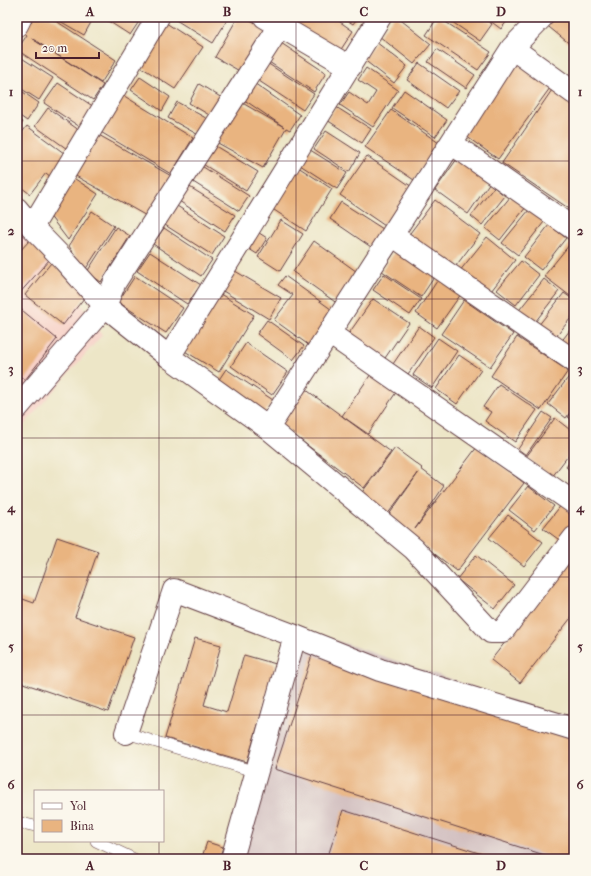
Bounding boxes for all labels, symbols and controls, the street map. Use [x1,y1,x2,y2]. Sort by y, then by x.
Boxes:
text: A [85,4,95,19]
text: B [223,4,232,19]
text: C [360,4,369,19]
text: D [496,4,506,19]
scale bar [36,34,99,60]
text: 20 m [42,41,67,55]
text: 1 [9,84,14,99]
text: 1 [578,84,583,99]
text: 2 [8,223,15,238]
text: 2 [577,223,584,238]
text: 3 [8,361,14,377]
text: 3 [577,361,583,377]
text: 4 [6,500,16,516]
text: 4 [575,500,585,516]
text: 5 [8,639,14,654]
text: 5 [577,639,583,654]
text: 6 [7,777,15,792]
text: 6 [576,777,584,792]
legend [34,790,164,842]
text: Yol [69,799,87,813]
text: Bina [70,819,94,833]
text: A [85,858,95,873]
text: B [223,858,232,873]
text: C [360,858,369,873]
text: D [496,858,506,873]

